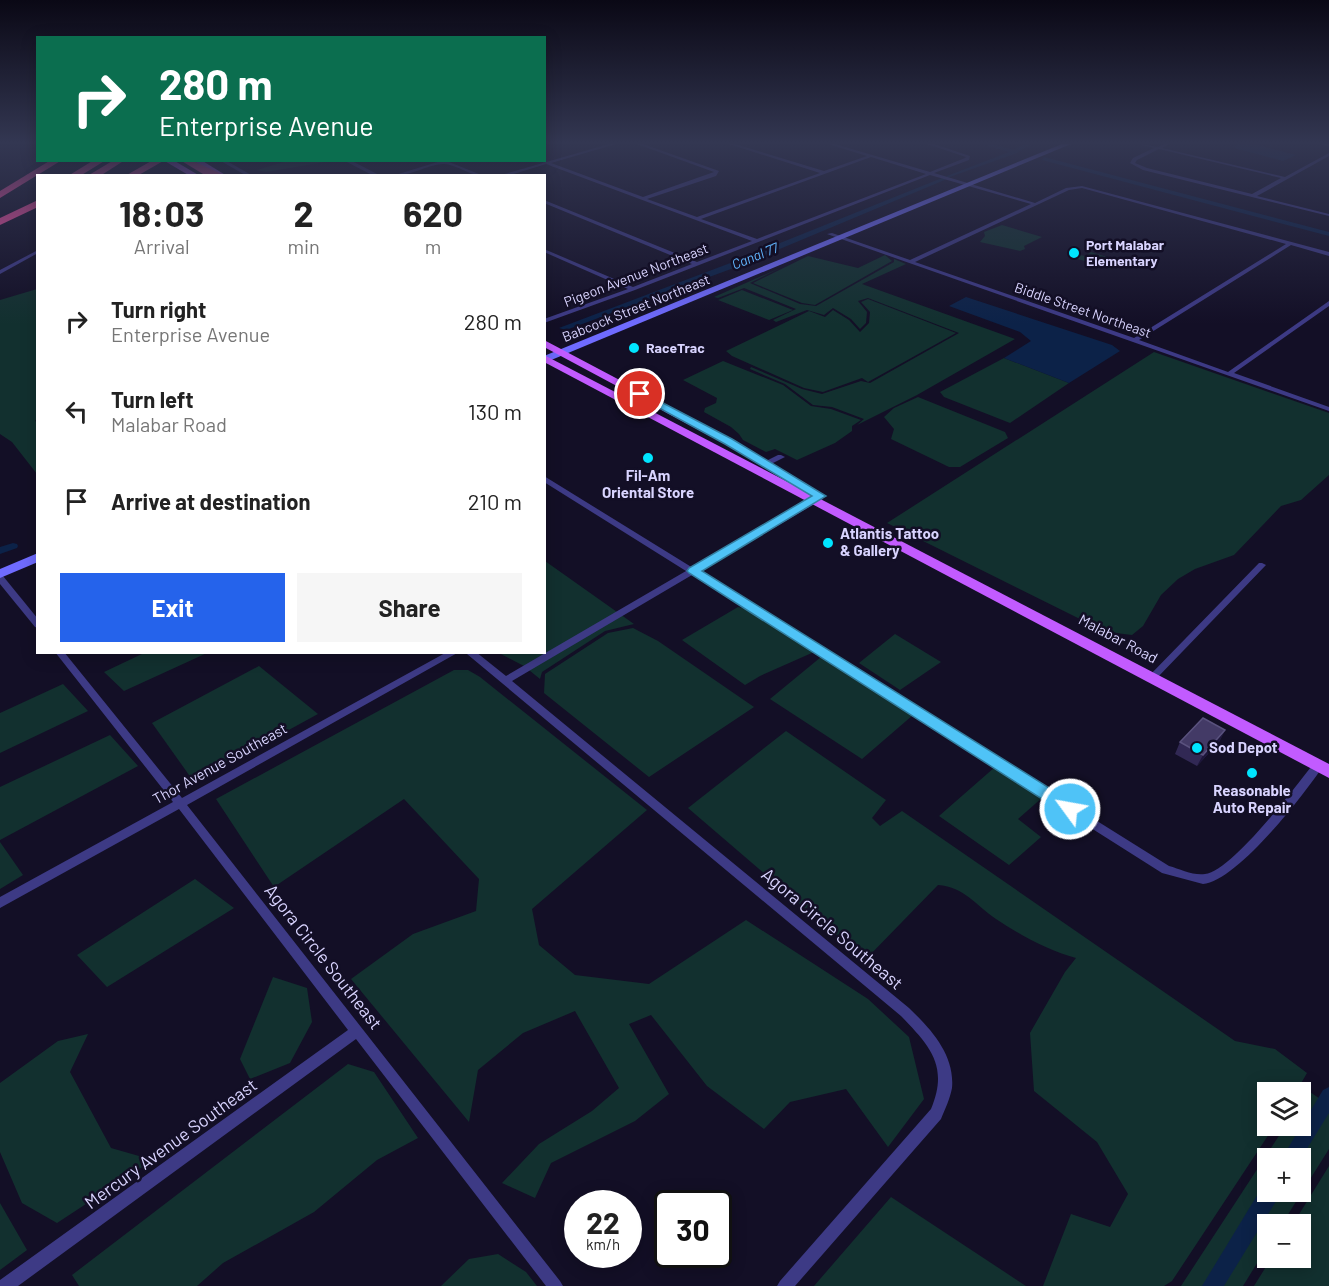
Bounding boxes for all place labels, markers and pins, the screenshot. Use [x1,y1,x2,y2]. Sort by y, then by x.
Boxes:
place label: Port Malabar Elementary [1086,236,1165,269]
marker: Port Malabar Elementary [1067,246,1081,260]
place label: RaceTrac [646,339,705,356]
marker: RaceTrac [627,341,641,355]
pin [614,368,665,419]
marker: Fil-Am Oriental Store [641,451,655,465]
place label: Fil-Am Oriental Store [602,466,694,501]
place label: Atlantis Tattoo & Gallery [840,524,939,559]
marker: Atlantis Tattoo & Gallery [821,536,835,550]
place label: Sod Depot [1209,738,1278,756]
marker: Sod Depot [1190,741,1204,755]
marker: Reasonable Auto Repair [1245,766,1259,780]
place label: Reasonable Auto Repair [1213,781,1292,816]

